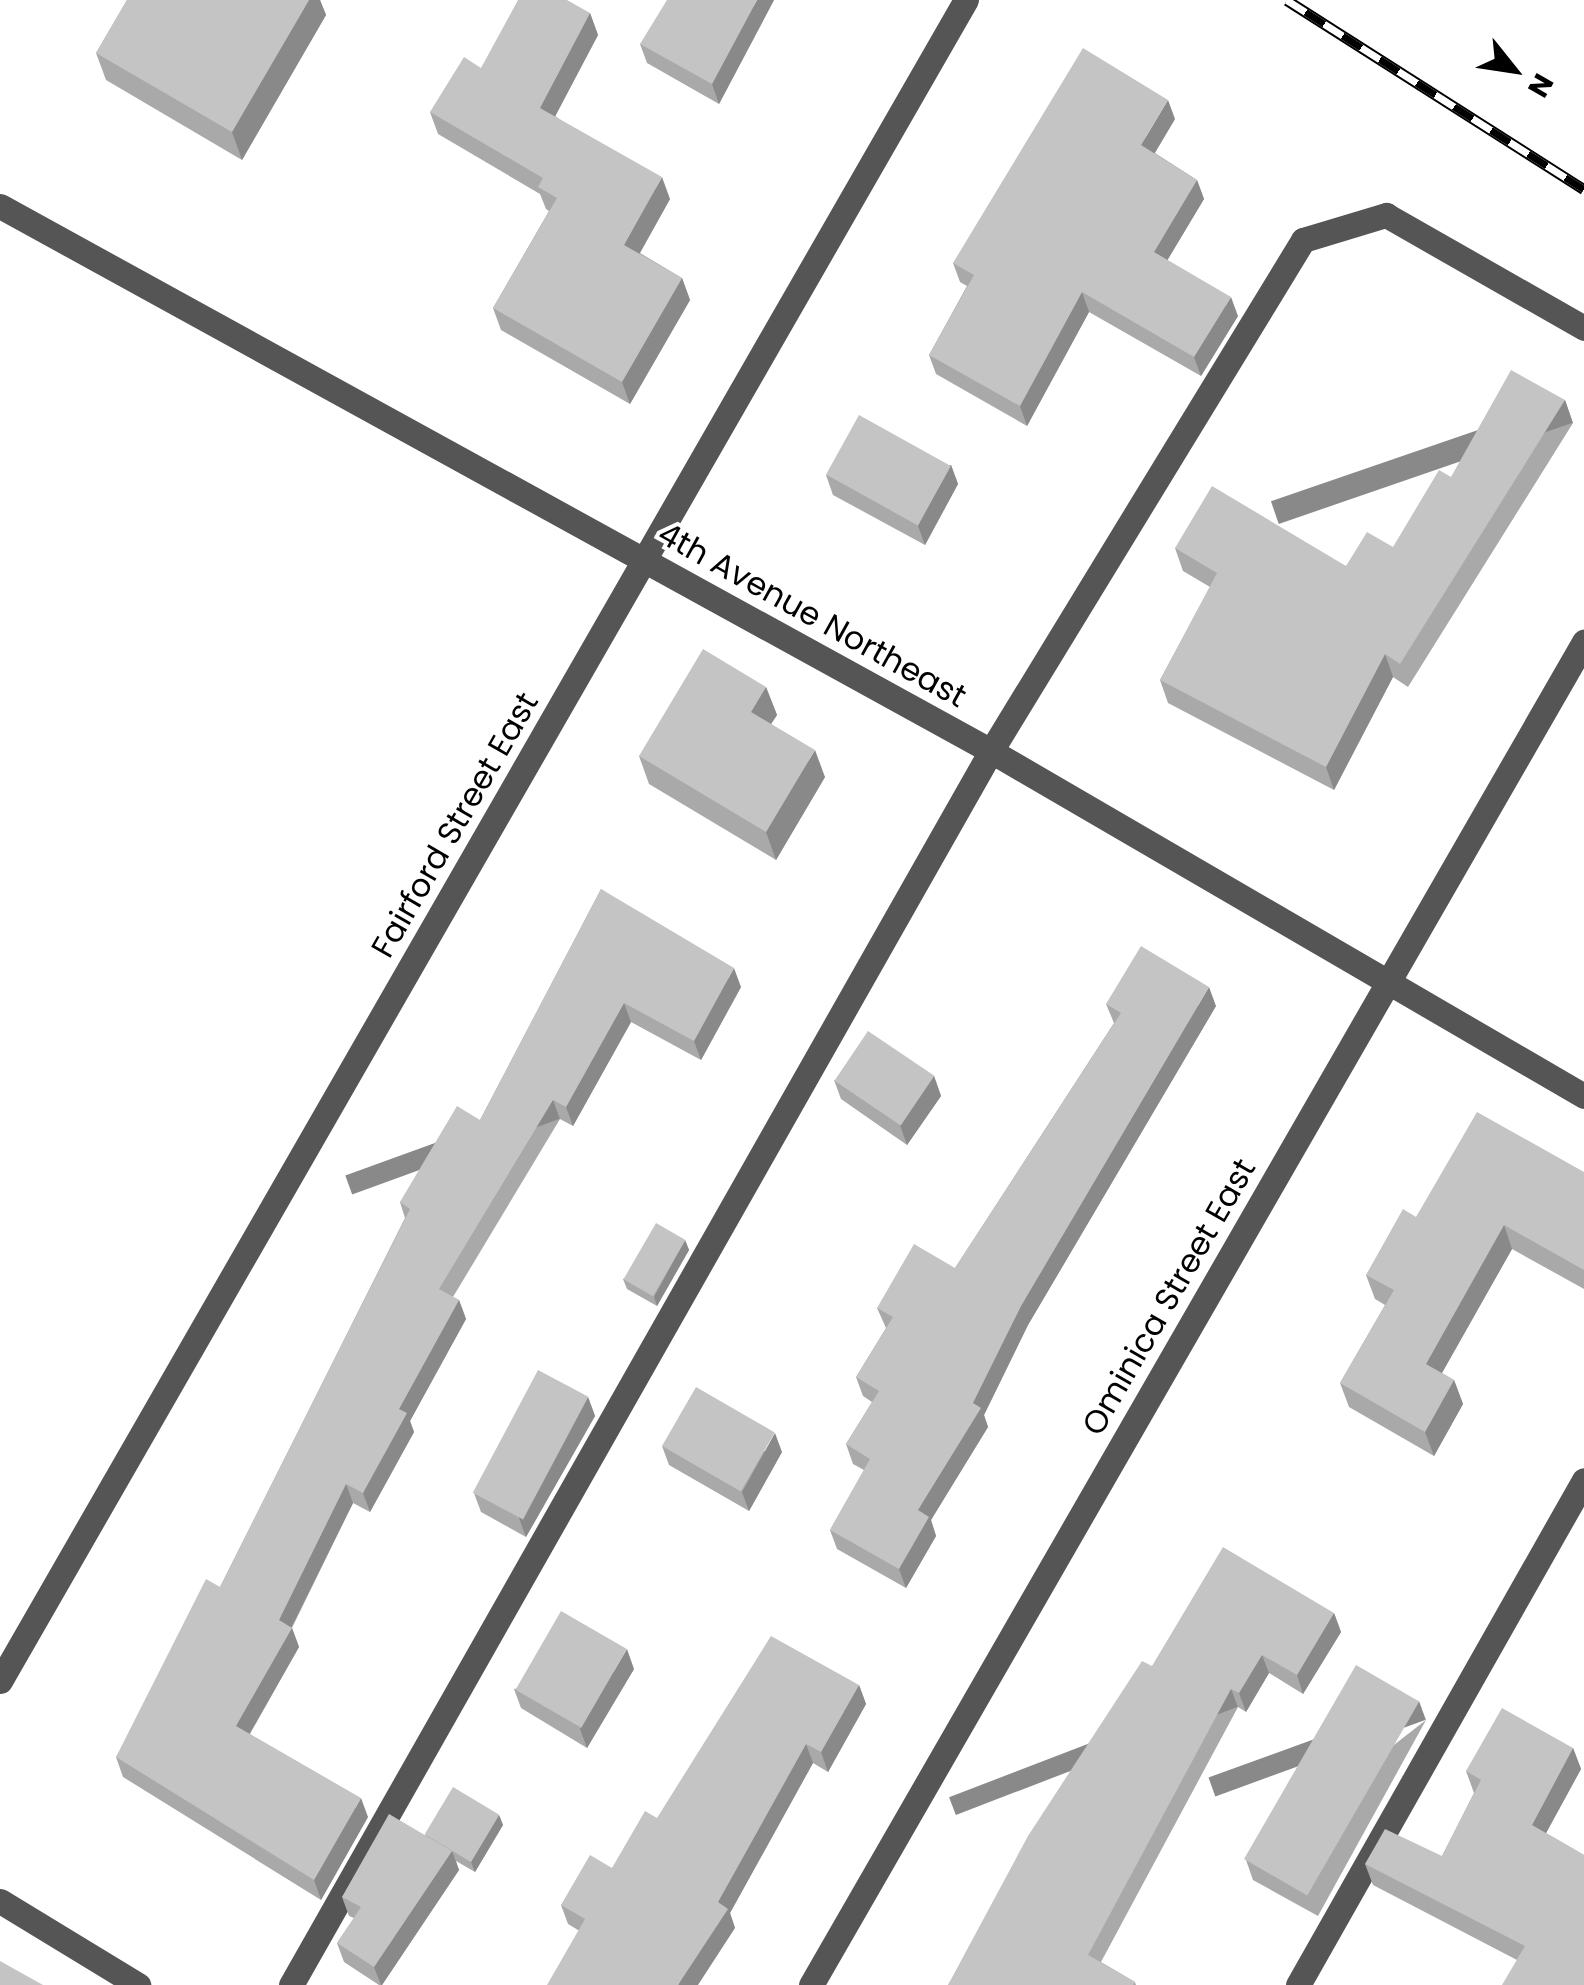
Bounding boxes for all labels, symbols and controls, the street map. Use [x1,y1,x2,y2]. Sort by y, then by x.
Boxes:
north arrow [1464,20,1564,120]
text: N [1518,66,1563,104]
street label: 4th Avenue Northeast [651,514,973,716]
street label: Fairford Street East [364,686,546,964]
street label: Ominica Street East [1074,1152,1264,1442]

